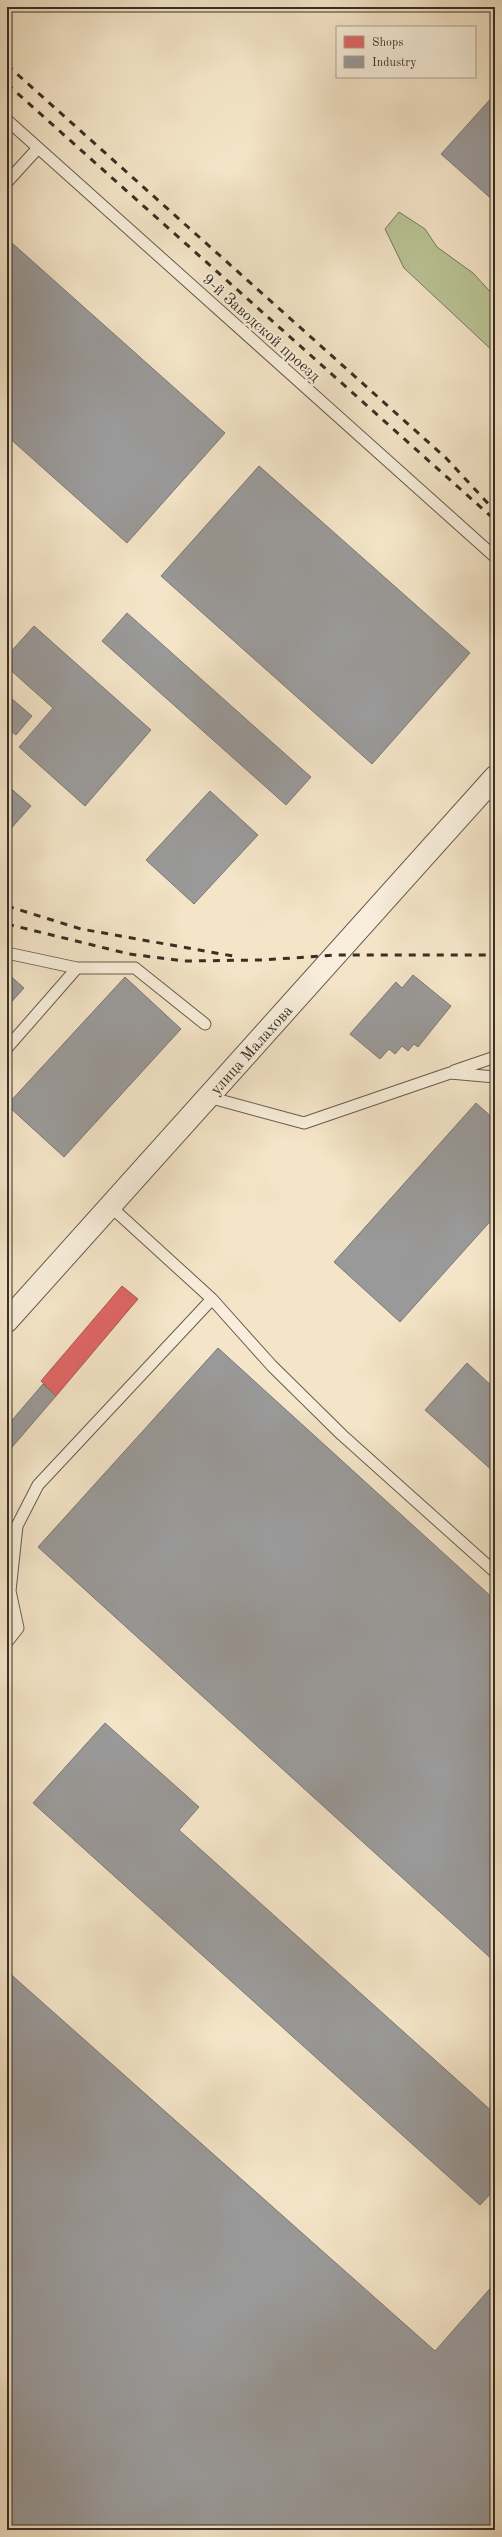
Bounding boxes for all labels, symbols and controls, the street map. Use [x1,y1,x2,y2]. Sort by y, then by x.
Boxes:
legend [336,26,476,78]
text: Shops [372,37,403,49]
text: Industry [372,57,417,69]
street label: 9-й Заводской проезд [199,272,323,386]
street label: улица Малахова [208,1003,296,1098]

